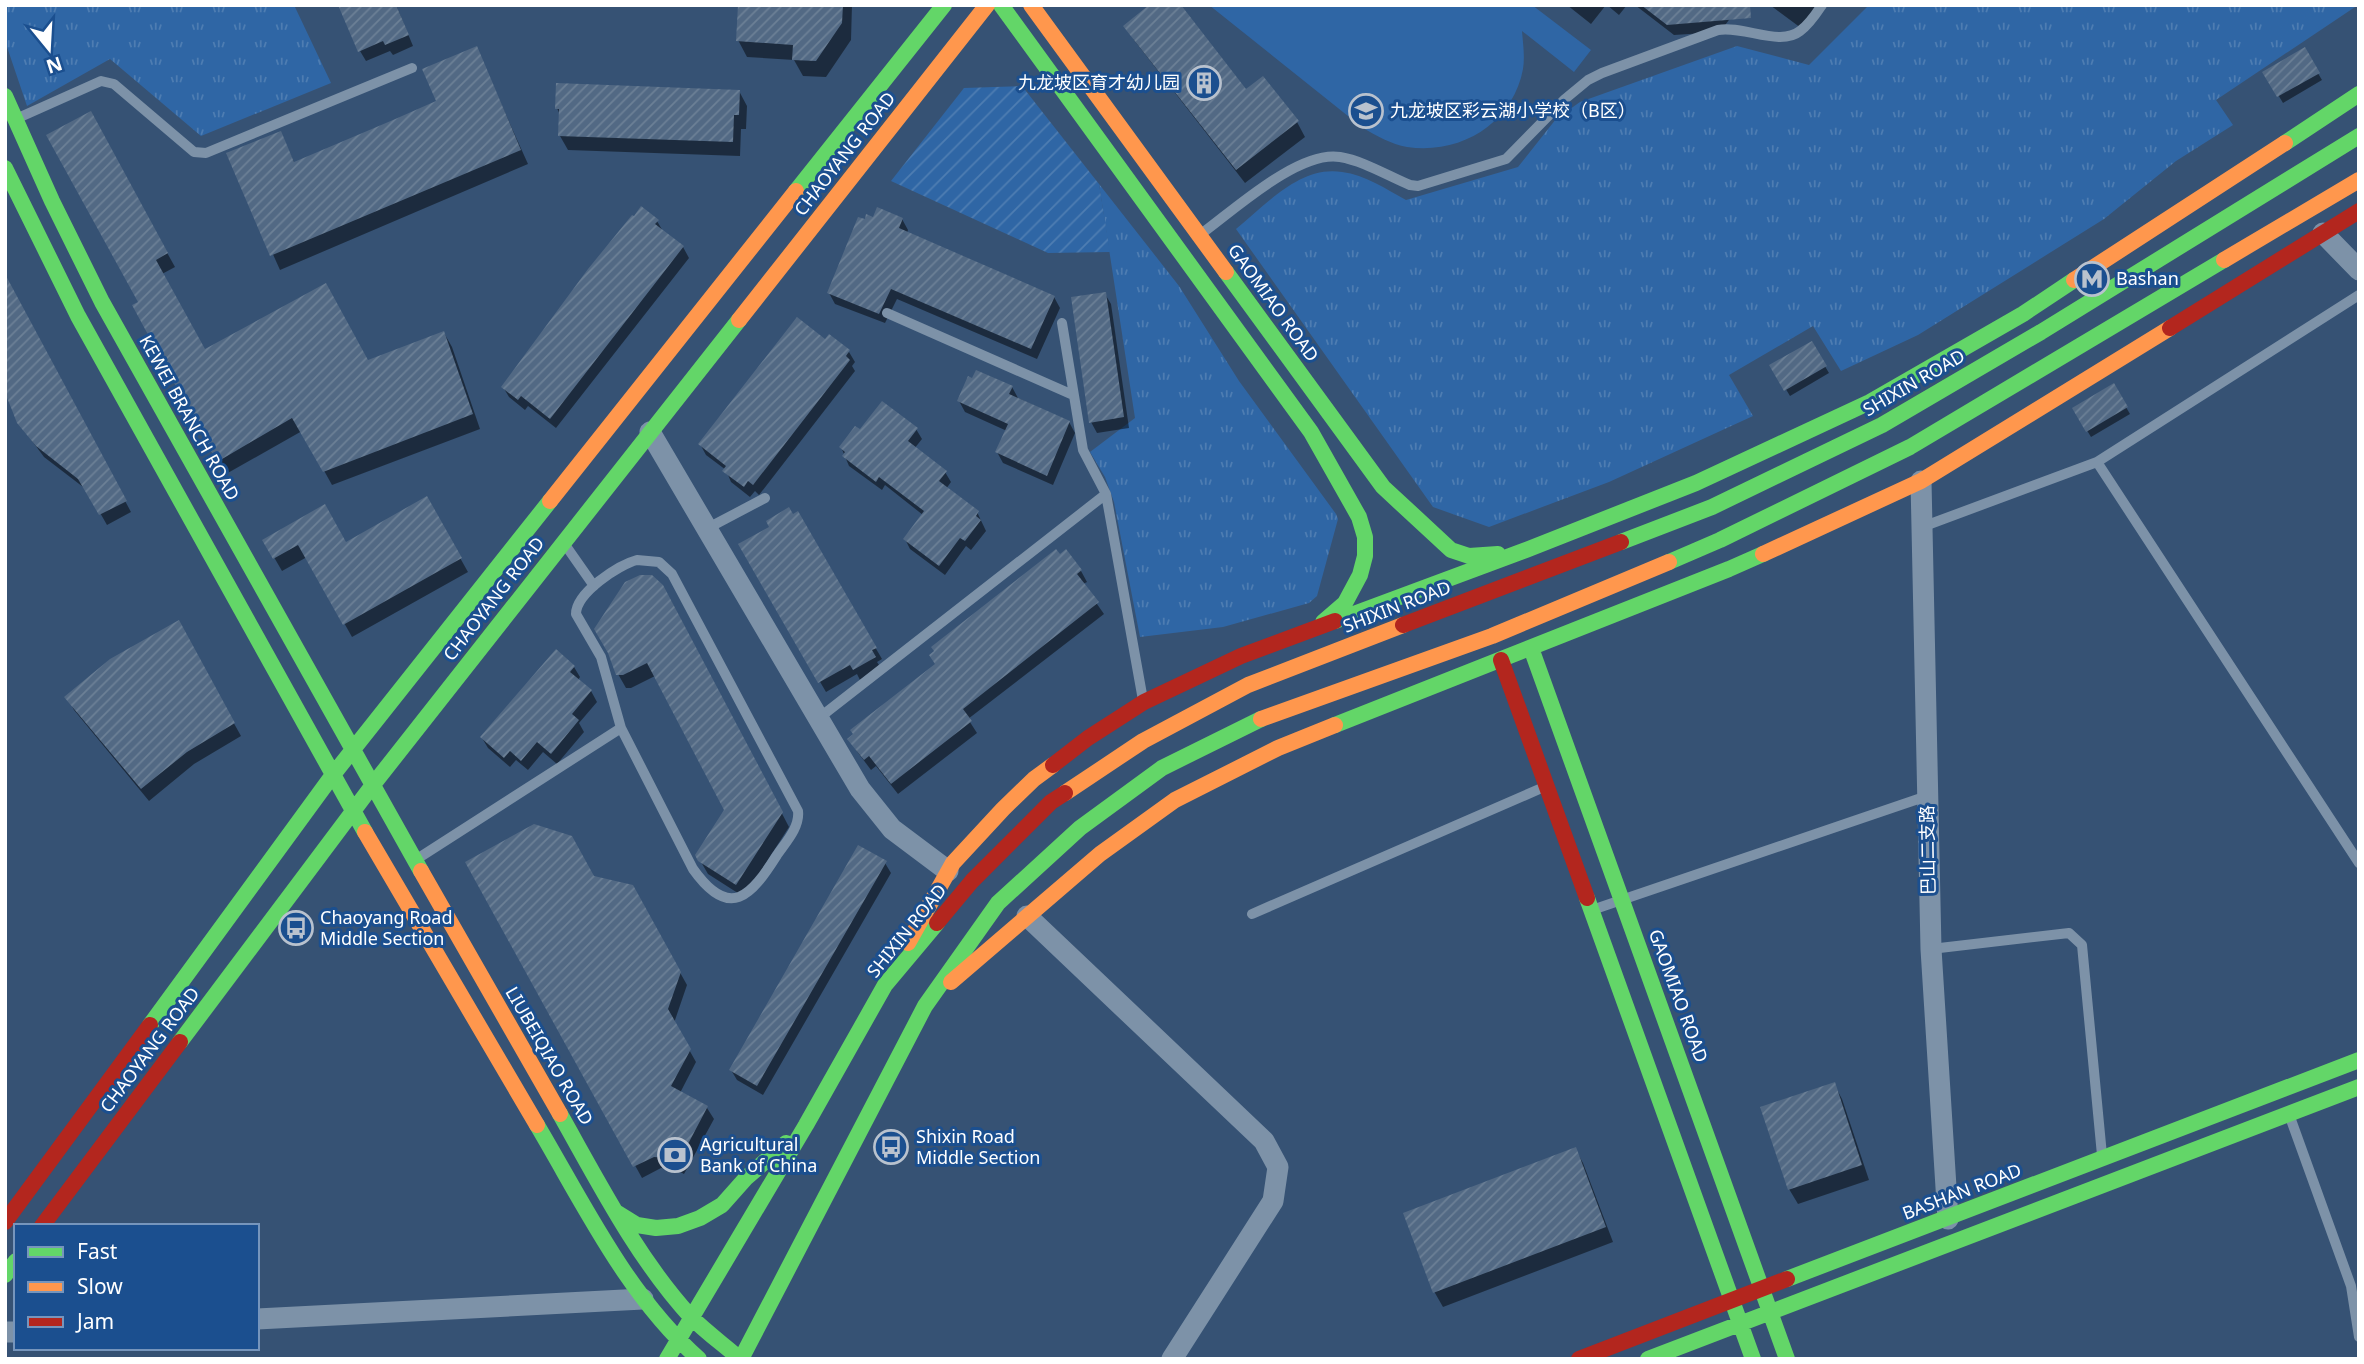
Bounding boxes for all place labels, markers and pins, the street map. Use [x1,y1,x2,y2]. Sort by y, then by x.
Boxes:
building icon: 九龙坡区育才幼儿园 [1185,64,1223,102]
place label: 九龙坡区育才幼儿园 [1018,70,1180,94]
school or university icon: 九龙坡区彩云湖小学校（B区） [1347,92,1385,130]
place label: 九龙坡区彩云湖小学校（B区） [1390,98,1636,122]
metro station icon: Bashan [2073,260,2111,298]
place label: Bashan [2116,266,2179,290]
place label: Chaoyang Road Middle Section [320,905,453,950]
bus stop icon: Chaoyang Road Middle Section [277,909,315,947]
place label: Shixin Road Middle Section [916,1124,1040,1169]
bus stop icon: Shixin Road Middle Section [872,1128,910,1166]
place label: Agricultural Bank of China [700,1132,817,1177]
bank icon: Agricultural Bank of China [656,1136,694,1174]

